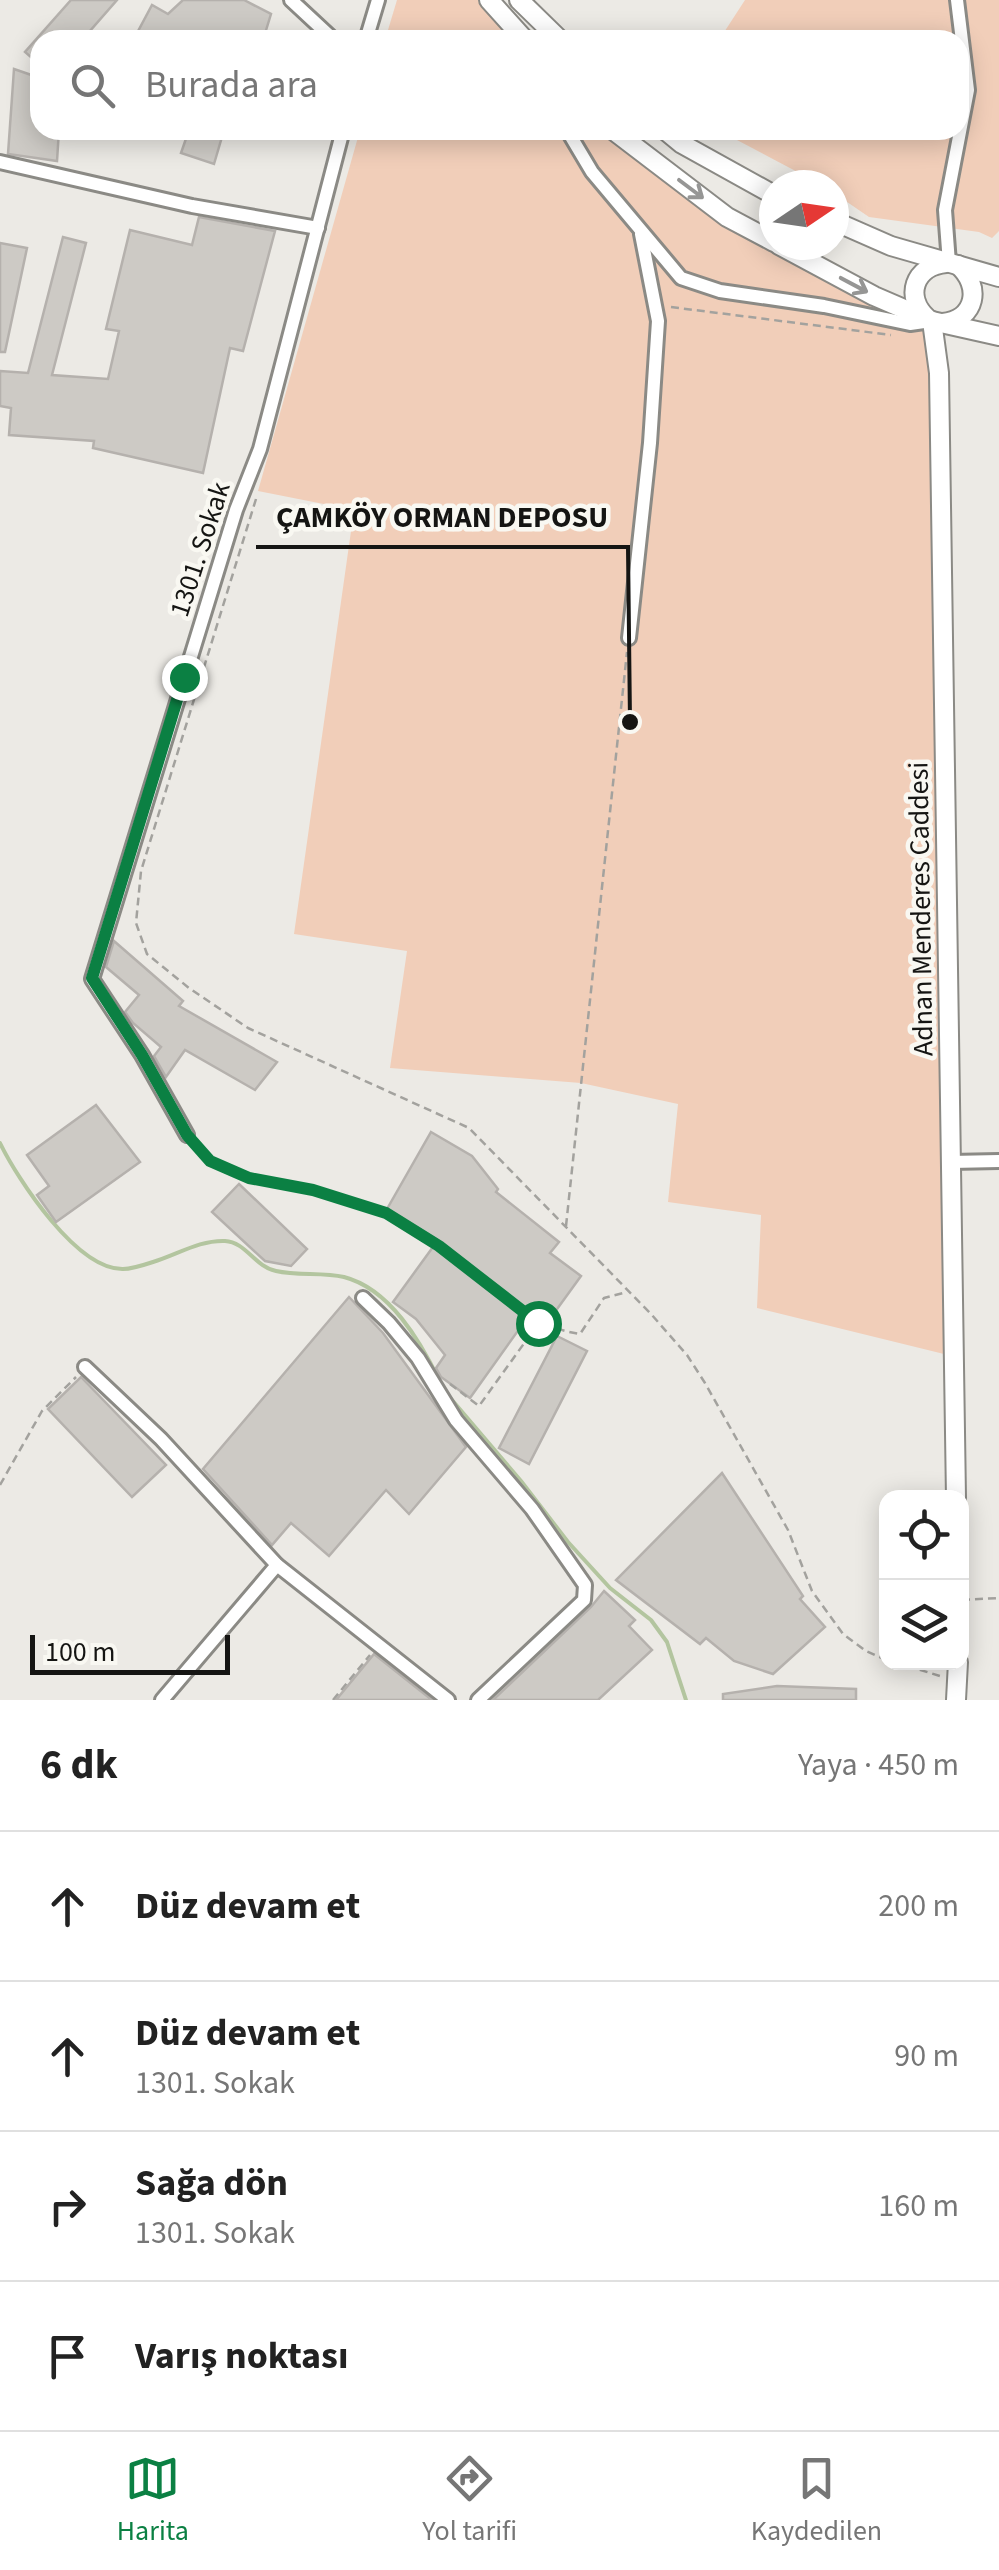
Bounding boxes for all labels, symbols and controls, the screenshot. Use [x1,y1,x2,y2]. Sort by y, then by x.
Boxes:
search box [30,30,969,140]
icon: search [65,58,120,113]
text: Burada ara [145,58,318,112]
north arrow [759,170,849,260]
one-way arrow [677,179,704,200]
one-way arrow [839,276,869,296]
street label: 1301. Sokak [159,476,241,622]
callout: ÇAMKÖY ORMAN DEPOSU [256,487,628,547]
text: ÇAMKÖY ORMAN DEPOSU [276,496,608,539]
route end [162,655,208,701]
street label: Adnan Menderes Caddesi [898,761,944,1057]
route start [516,1301,562,1347]
map controls [879,1490,969,1670]
button: locate [879,1490,969,1580]
button: layers [879,1580,969,1670]
scale bar [30,1630,230,1674]
text: 100 m [45,1632,116,1672]
text: 6 dk [40,1735,118,1795]
text: Yaya · 450 m [798,1742,959,1788]
icon: ahead [40,1879,95,1934]
text: Düz devam et [135,1879,360,1933]
text: 200 m [878,1883,959,1929]
text: Düz devam et [135,2006,360,2060]
icon: ahead [40,2029,95,2084]
text: 90 m [894,2033,959,2079]
text: 1301. Sokak [135,2060,295,2106]
text: Sağa dön [135,2156,288,2210]
icon: right [40,2179,95,2234]
text: 160 m [878,2183,959,2229]
text: 1301. Sokak [135,2210,295,2256]
icon: arrive [40,2329,95,2384]
text: Varış noktası [135,2329,348,2383]
tab: Harita [117,2451,189,2551]
tab: Yol tarifi [422,2451,517,2551]
tab: Kaydedilen [751,2451,882,2551]

